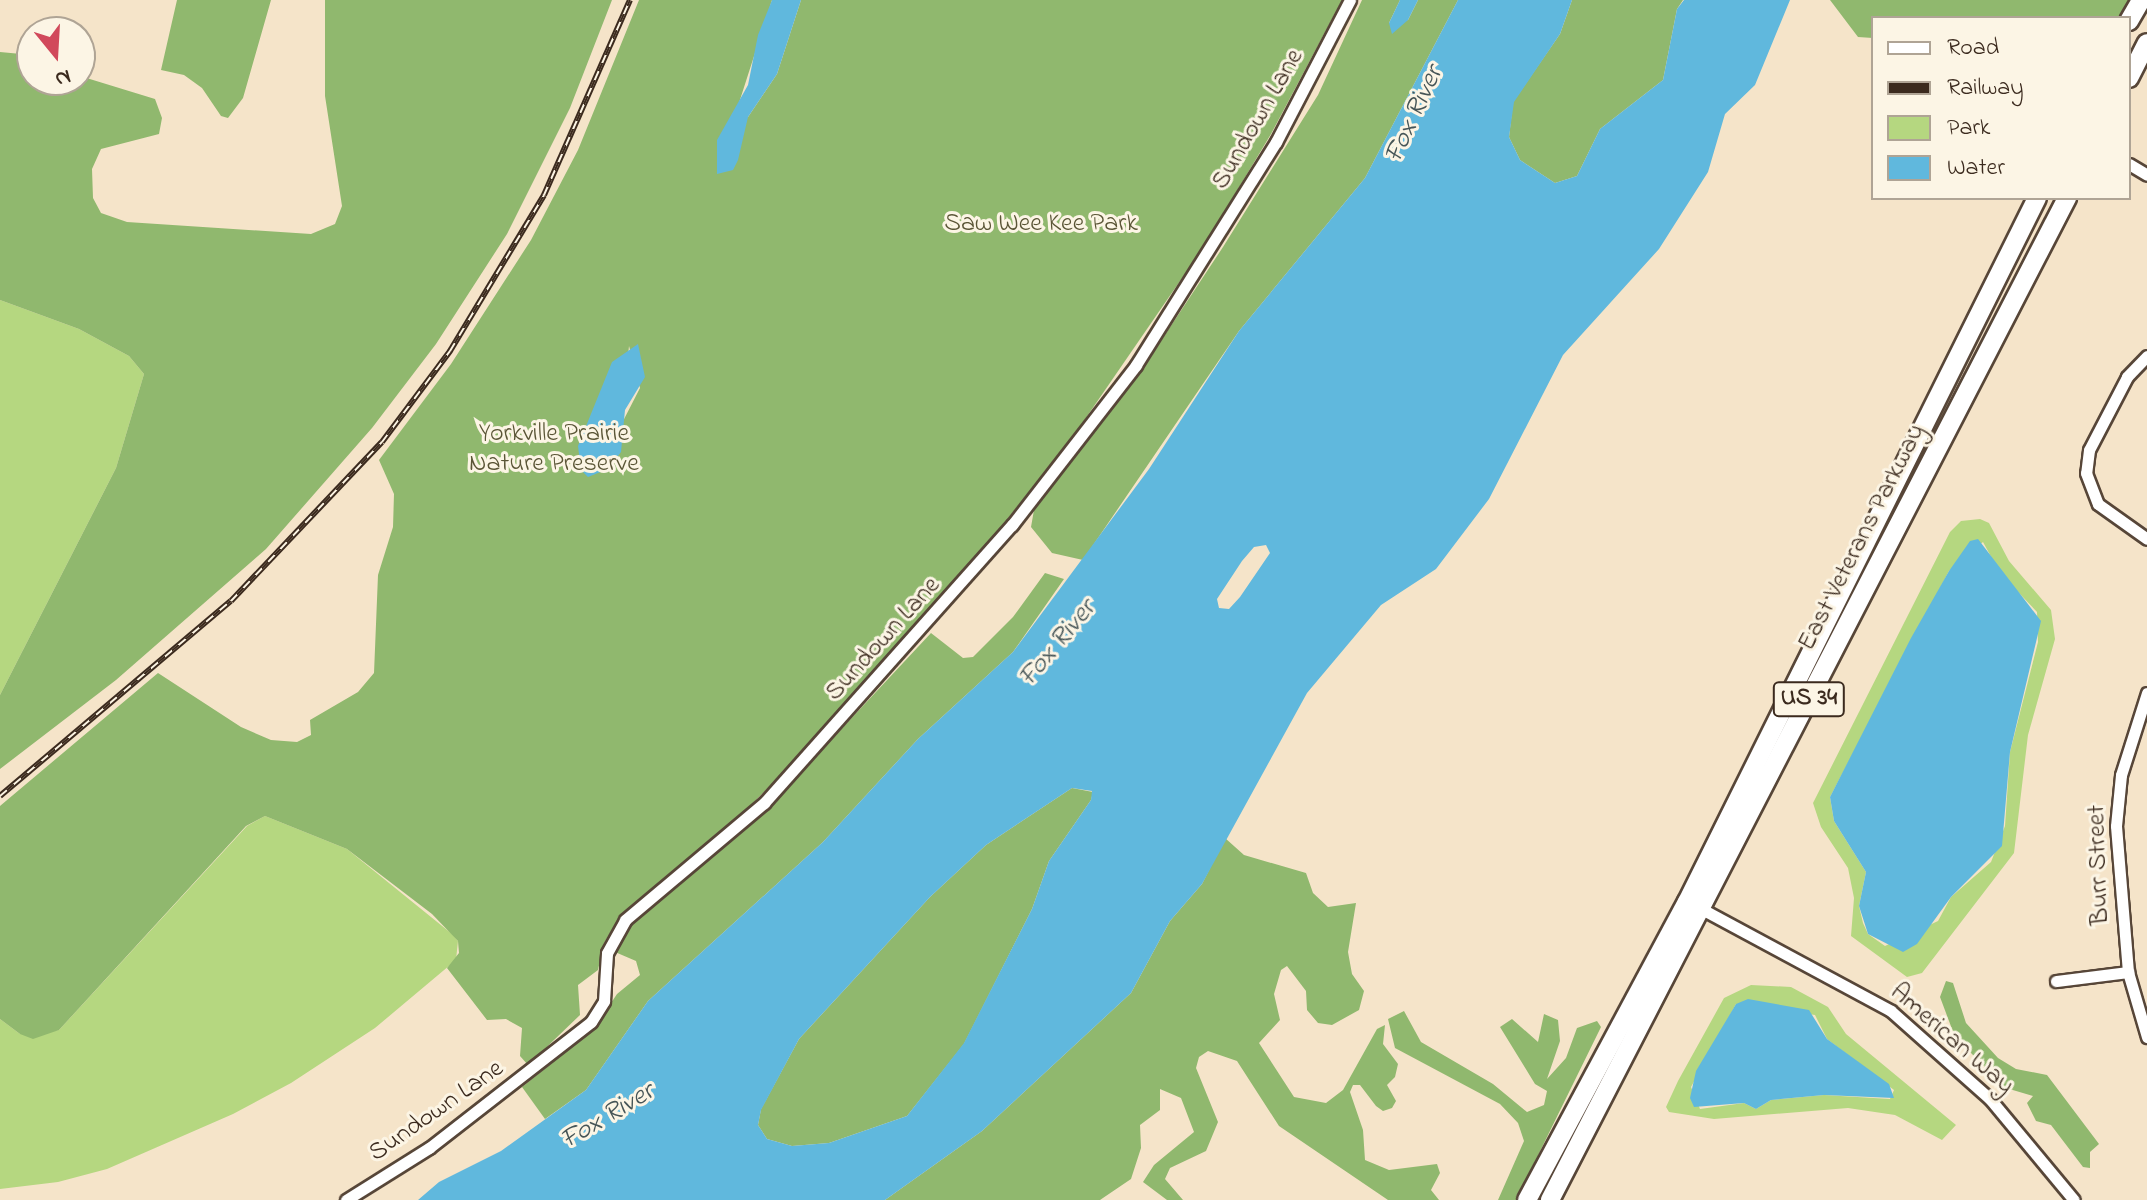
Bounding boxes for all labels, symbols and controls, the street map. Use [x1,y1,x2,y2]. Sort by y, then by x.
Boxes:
north arrow [16,16,96,96]
legend [1871,16,2131,200]
text: Road [1947,31,1999,66]
street label: Sundown Lane [1206,44,1312,196]
text: N [51,59,75,94]
water label: Fox River [1378,61,1452,169]
text: Railway [1947,71,2024,106]
text: Park [1947,111,1990,146]
text: Water [1947,151,2005,186]
park label: Saw Wee Kee Park [944,209,1138,241]
park label: Yorkville Prairie Nature Preserve [469,419,639,480]
street label: East Veterans Parkway [1792,420,1934,656]
street label: Sundown Lane [820,571,948,709]
water label: Fox River [1012,594,1104,694]
road number: US 34 [1771,679,1847,719]
street label: Burr Street [2082,804,2118,926]
street label: American Way [1883,978,2019,1102]
street label: Sundown Lane [364,1054,510,1170]
water label: Fox River [555,1076,661,1158]

